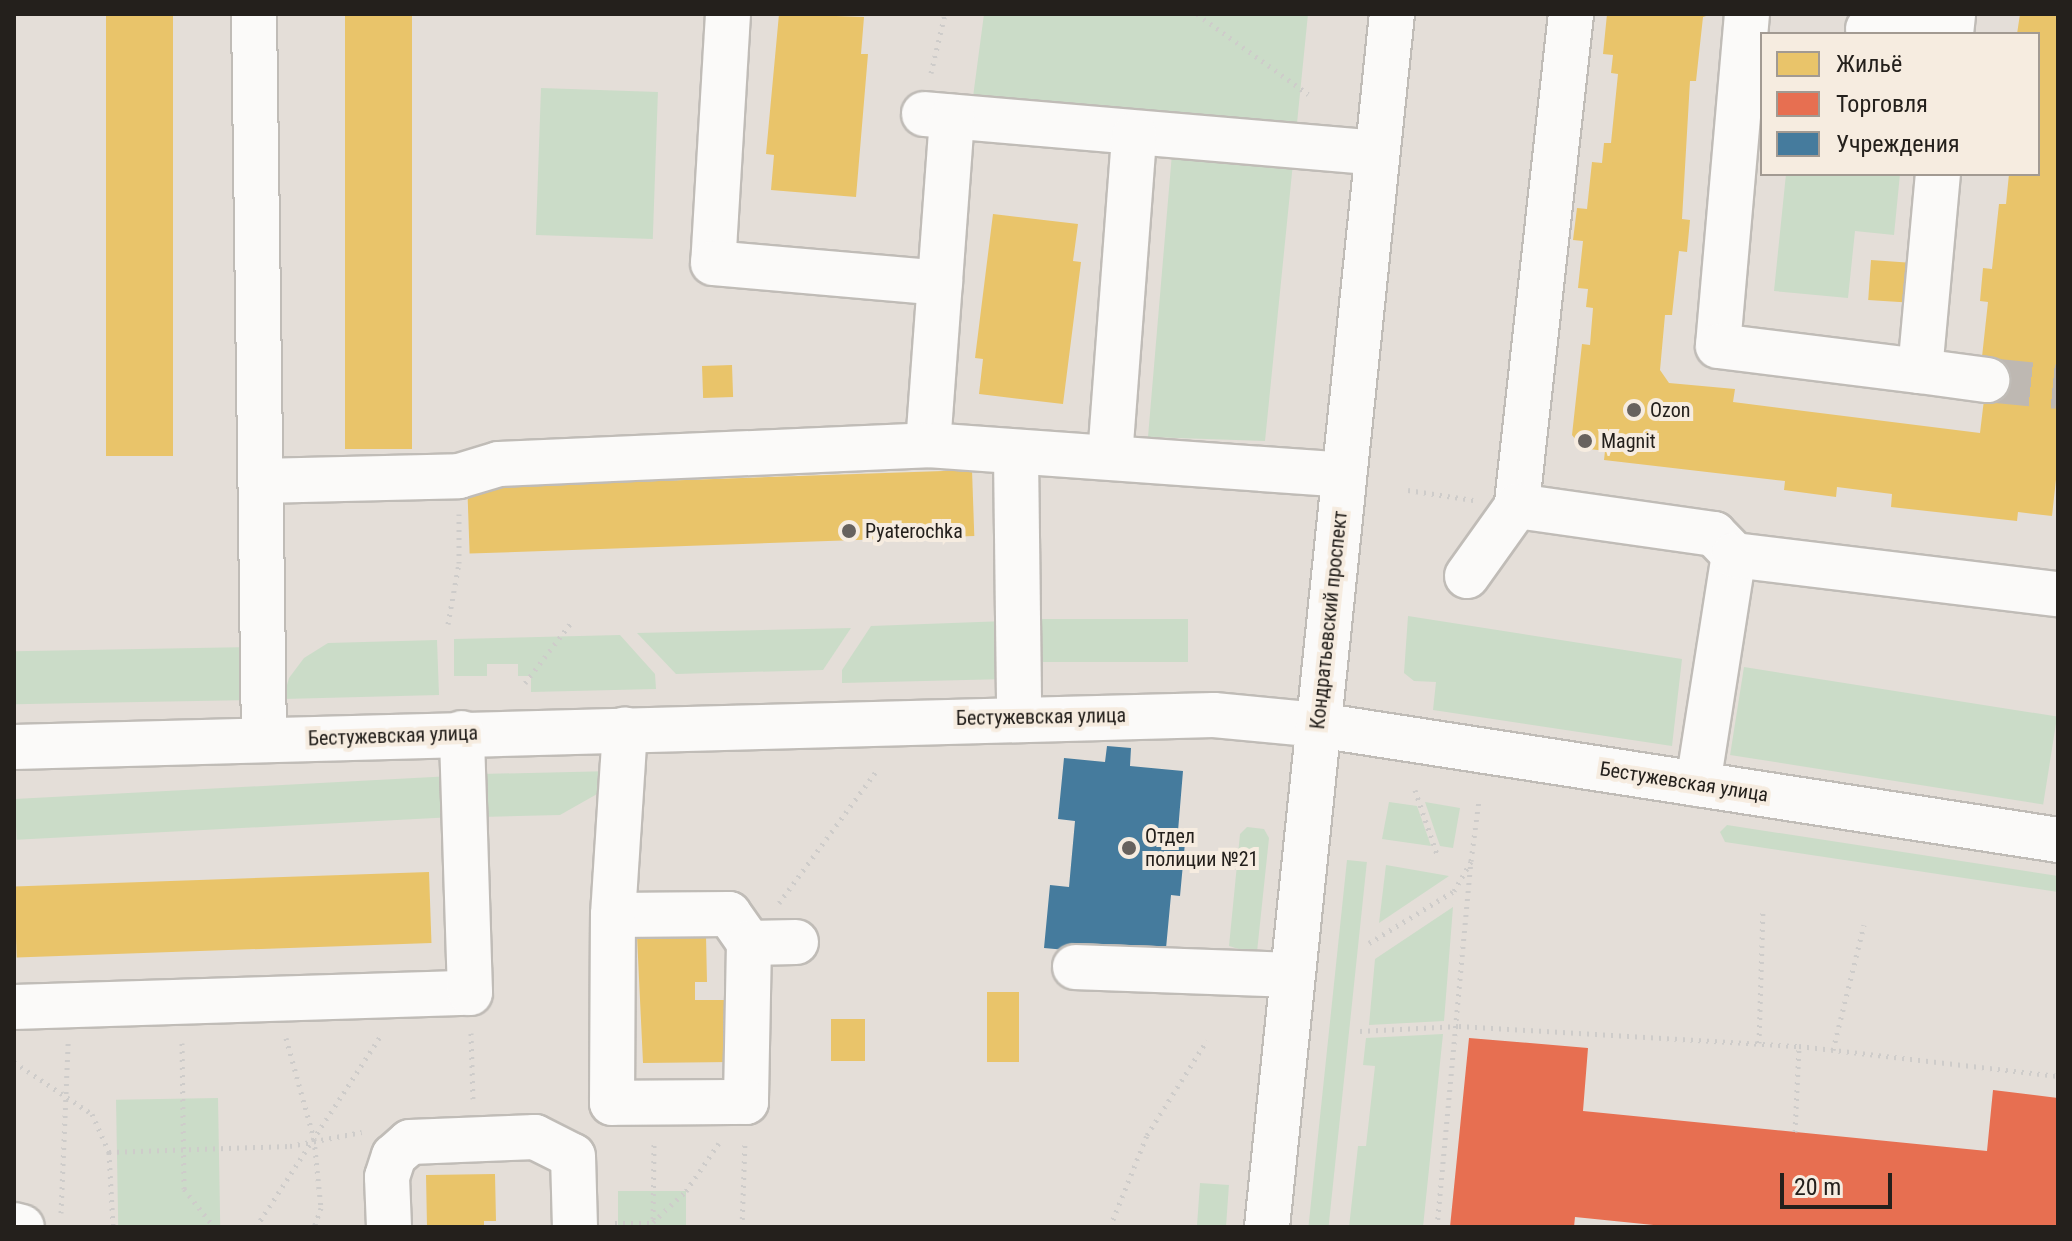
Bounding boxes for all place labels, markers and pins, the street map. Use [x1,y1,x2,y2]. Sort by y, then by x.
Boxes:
place label: Ozon [1650,398,1690,422]
marker: Ozon [1625,401,1643,419]
place label: Magnit [1601,429,1656,453]
marker: Magnit [1576,432,1594,450]
place label: Pyaterochka [865,519,963,543]
marker: Pyaterochka [840,522,858,540]
place label: Отдел полиции №21 [1145,824,1258,871]
marker: Отдел полиции №21 [1120,839,1138,857]

